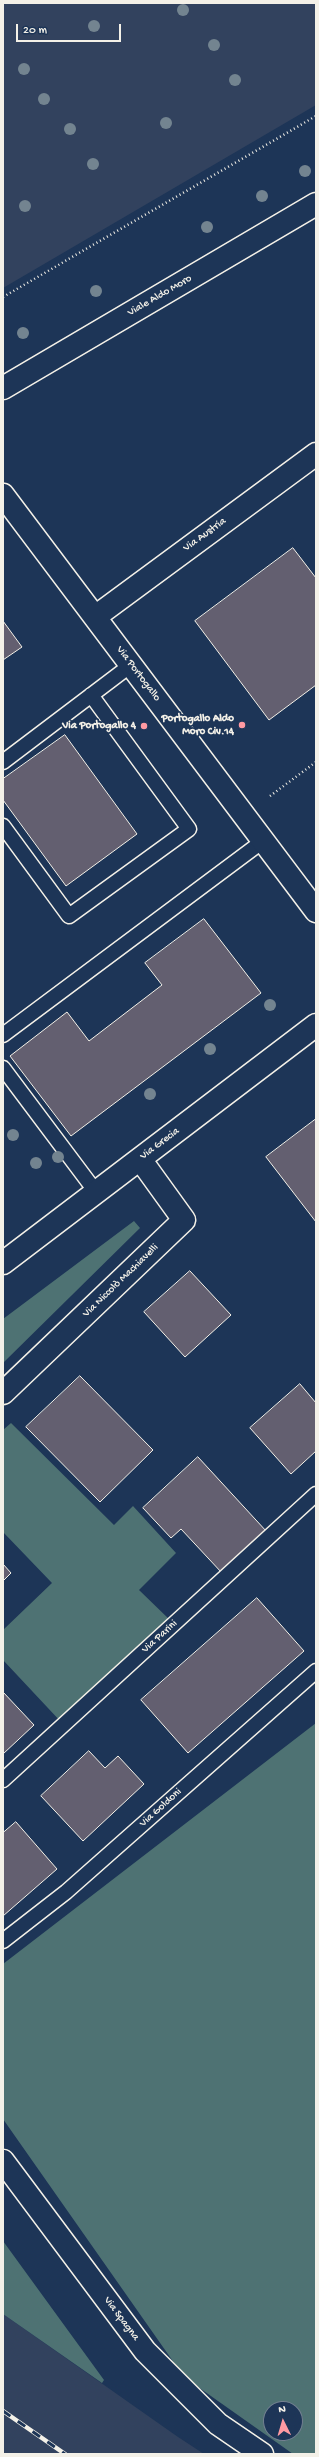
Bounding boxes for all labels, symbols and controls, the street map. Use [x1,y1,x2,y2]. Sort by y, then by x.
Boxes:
scale bar [18,16,123,42]
text: 20 m [23,24,47,38]
street label: Viale Aldo Moro [126,272,194,320]
street label: Via Austria [181,515,229,555]
street label: Via Portogallo [113,644,163,704]
place label: Portogallo Aldo Moro Civ.14 [162,712,234,738]
place label: Via Portogallo 4 [62,719,136,733]
marker: Portogallo Aldo Moro Civ.14 [237,720,247,730]
marker: Via Portogallo 4 [139,721,149,731]
street label: Via Grecia [138,1125,182,1163]
street label: Via Niccolò Machiavelli [80,1241,162,1321]
street label: Via Parini [140,1618,180,1656]
street label: Via Goldoni [137,1786,185,1830]
street label: Via Spagna [100,2294,142,2344]
north arrow [263,2401,303,2441]
text: N [278,2404,286,2416]

